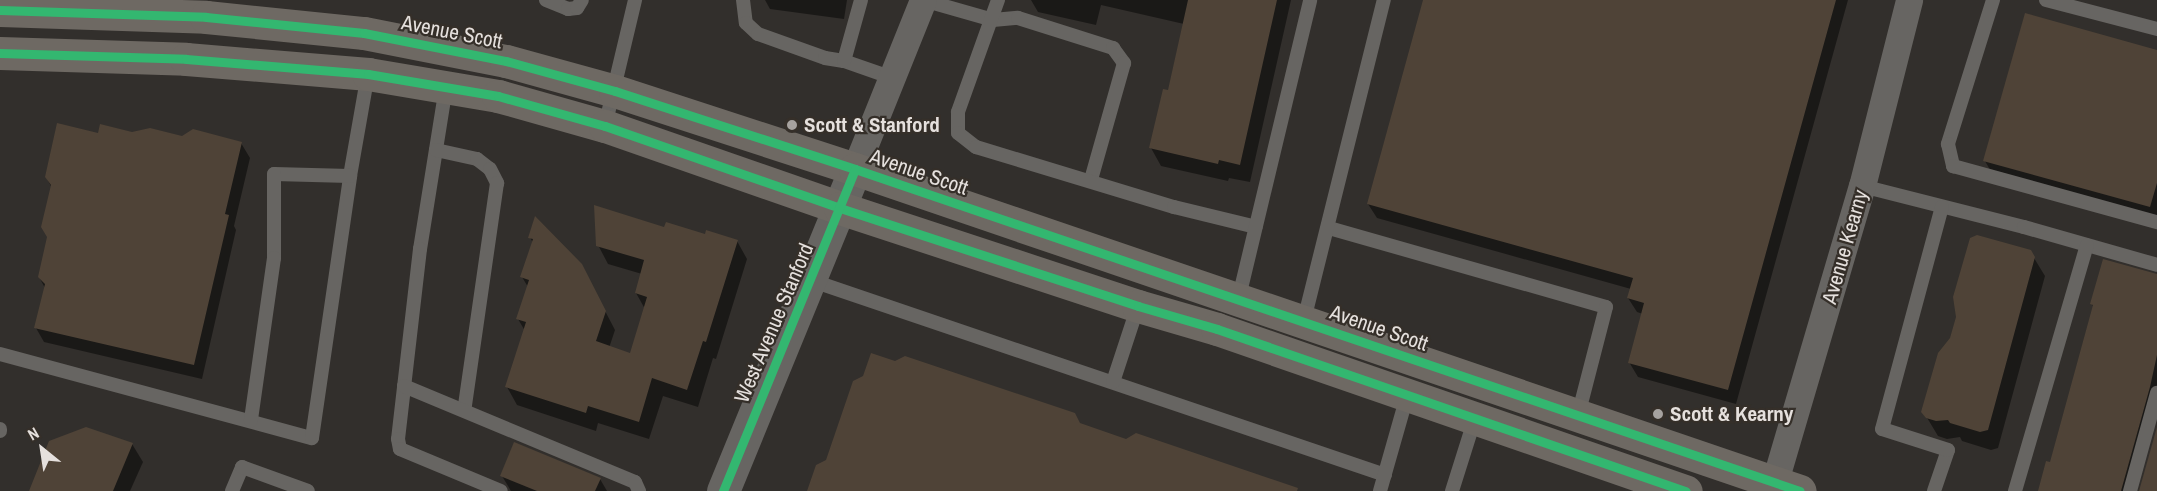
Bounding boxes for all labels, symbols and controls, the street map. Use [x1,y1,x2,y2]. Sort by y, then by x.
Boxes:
street label: Avenue Scott [399,10,505,54]
place label: Scott & Stanford [804,112,940,138]
marker: Scott & Stanford [785,118,799,132]
street label: Avenue Scott [867,143,971,201]
street label: Avenue Kearny [1817,187,1873,307]
street label: West Avenue Stanford [729,239,819,407]
street label: Avenue Scott [1327,299,1431,357]
place label: Scott & Kearny [1670,401,1793,427]
marker: Scott & Kearny [1651,407,1665,421]
north arrow [12,419,72,479]
text: N [23,422,43,445]

